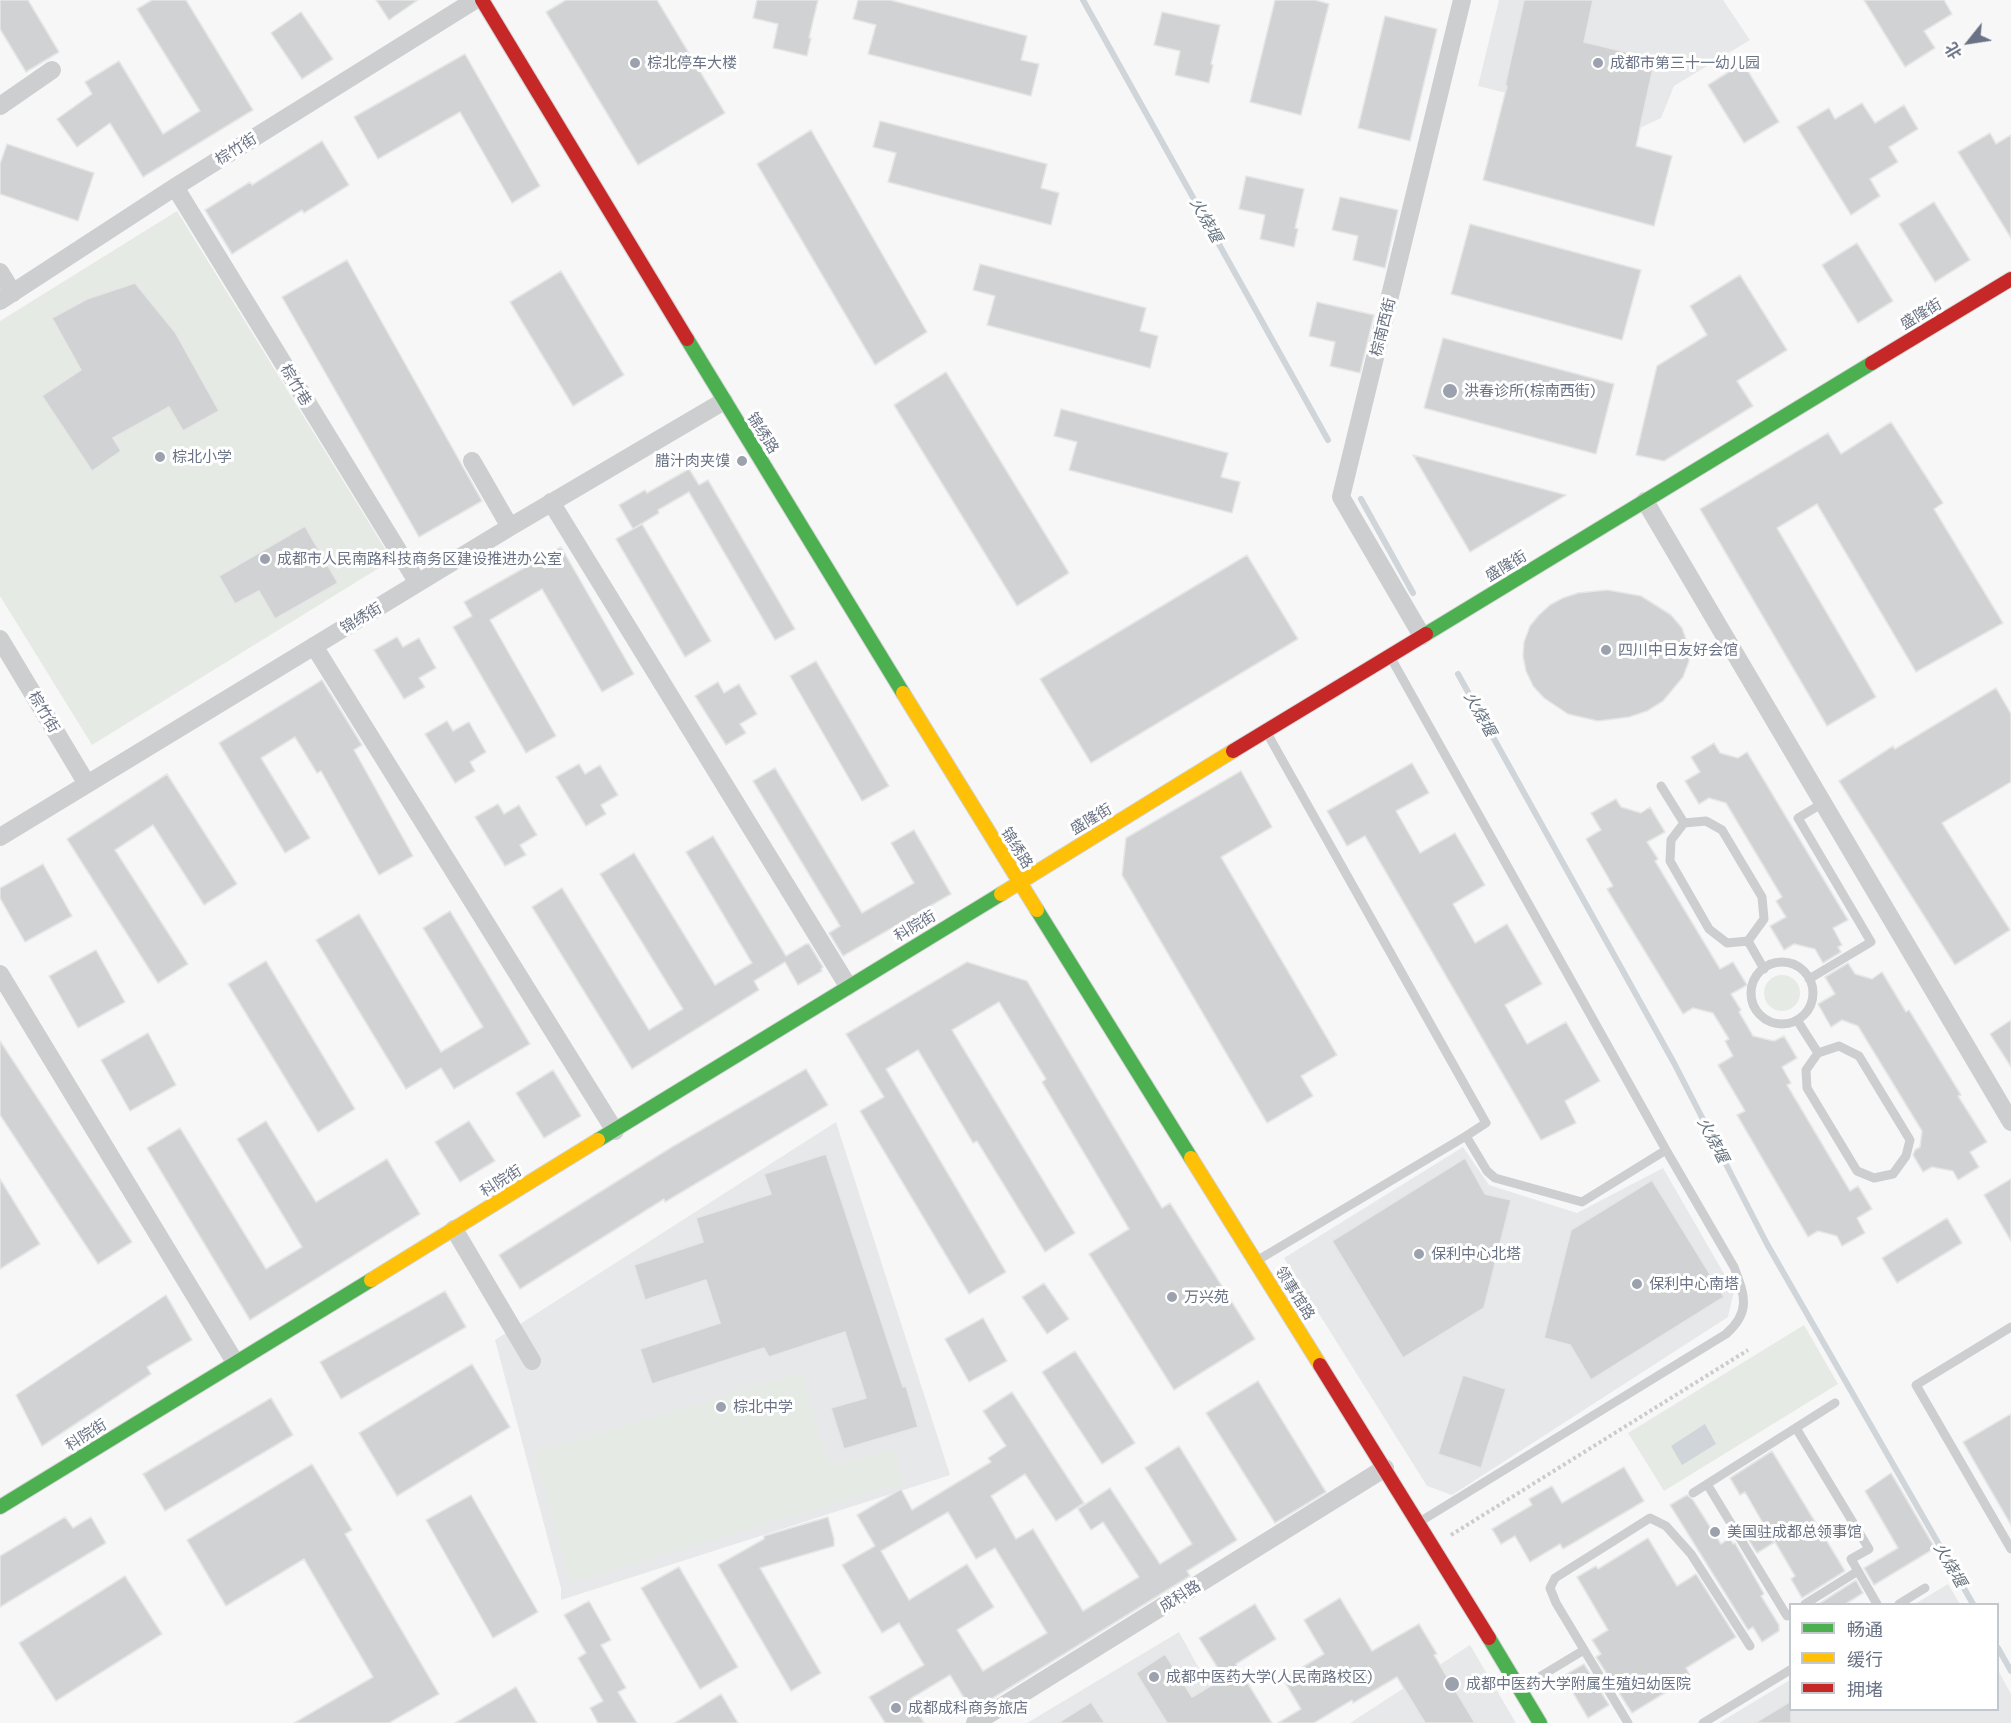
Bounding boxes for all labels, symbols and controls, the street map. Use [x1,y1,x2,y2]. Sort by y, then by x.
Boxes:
north arrow [1939,12,1999,72]
text: 北 [1941,40,1965,63]
place label: 棕北停车大楼 [647,54,737,72]
place label: 成都市第三十一幼儿园 [1610,54,1760,72]
marker: 棕北停车大楼 [628,56,642,70]
marker: 成都市第三十一幼儿园 [1591,56,1605,70]
street label: 棕竹街 [212,129,260,169]
water label: 火烧堰 [1186,194,1226,246]
street label: 盛隆街 [1897,295,1945,333]
street label: 棕南西街 [1367,296,1399,358]
street label: 棕竹巷 [277,361,315,409]
marker: 洪春诊所(棕南西街) [1441,382,1459,400]
place label: 洪春诊所(棕南西街) [1464,382,1596,400]
street label: 锦绣路 [743,409,783,457]
place label: 棕北小学 [172,448,232,466]
marker: 棕北小学 [153,450,167,464]
place label: 腊汁肉夹馍 [655,452,730,470]
marker: 腊汁肉夹馍 [735,454,749,468]
street label: 盛隆街 [1482,547,1530,585]
place label: 成都市人民南路科技商务区建设推进办公室 [277,550,562,568]
marker: 成都市人民南路科技商务区建设推进办公室 [258,552,272,566]
street label: 锦绣街 [337,599,385,637]
place label: 四川中日友好会馆 [1618,641,1738,659]
marker: 四川中日友好会馆 [1599,643,1613,657]
street label: 棕竹街 [25,688,63,736]
water label: 火烧堰 [1460,688,1500,740]
street label: 盛隆街 [1067,800,1115,838]
street label: 锦绣路 [997,824,1037,872]
street label: 科院街 [891,907,939,945]
water label: 火烧堰 [1694,1114,1732,1166]
street label: 科院街 [477,1161,525,1201]
place label: 保利中心北塔 [1431,1245,1521,1263]
marker: 保利中心北塔 [1412,1247,1426,1261]
street label: 领事馆路 [1271,1263,1319,1323]
place label: 保利中心南塔 [1649,1275,1739,1293]
marker: 保利中心南塔 [1630,1277,1644,1291]
place label: 万兴苑 [1184,1288,1229,1306]
marker: 万兴苑 [1165,1290,1179,1304]
place label: 棕北中学 [733,1398,793,1416]
marker: 棕北中学 [714,1400,728,1414]
street label: 科院街 [62,1415,110,1455]
place label: 美国驻成都总领事馆 [1727,1523,1862,1541]
marker: 美国驻成都总领事馆 [1708,1525,1722,1539]
water label: 火烧堰 [1930,1539,1970,1591]
street label: 成科路 [1156,1576,1204,1616]
legend [1789,1603,1999,1711]
text: 畅通 [1847,1618,1883,1640]
text: 缓行 [1847,1648,1883,1670]
place label: 成都中医药大学(人民南路校区) [1166,1668,1373,1686]
marker: 成都中医药大学(人民南路校区) [1147,1670,1161,1684]
marker: 成都中医药大学附属生殖妇幼医院 [1443,1675,1461,1693]
place label: 成都中医药大学附属生殖妇幼医院 [1466,1675,1691,1693]
text: 拥堵 [1847,1678,1883,1700]
place label: 成都成科商务旅店 [908,1699,1028,1717]
marker: 成都成科商务旅店 [889,1701,903,1715]

